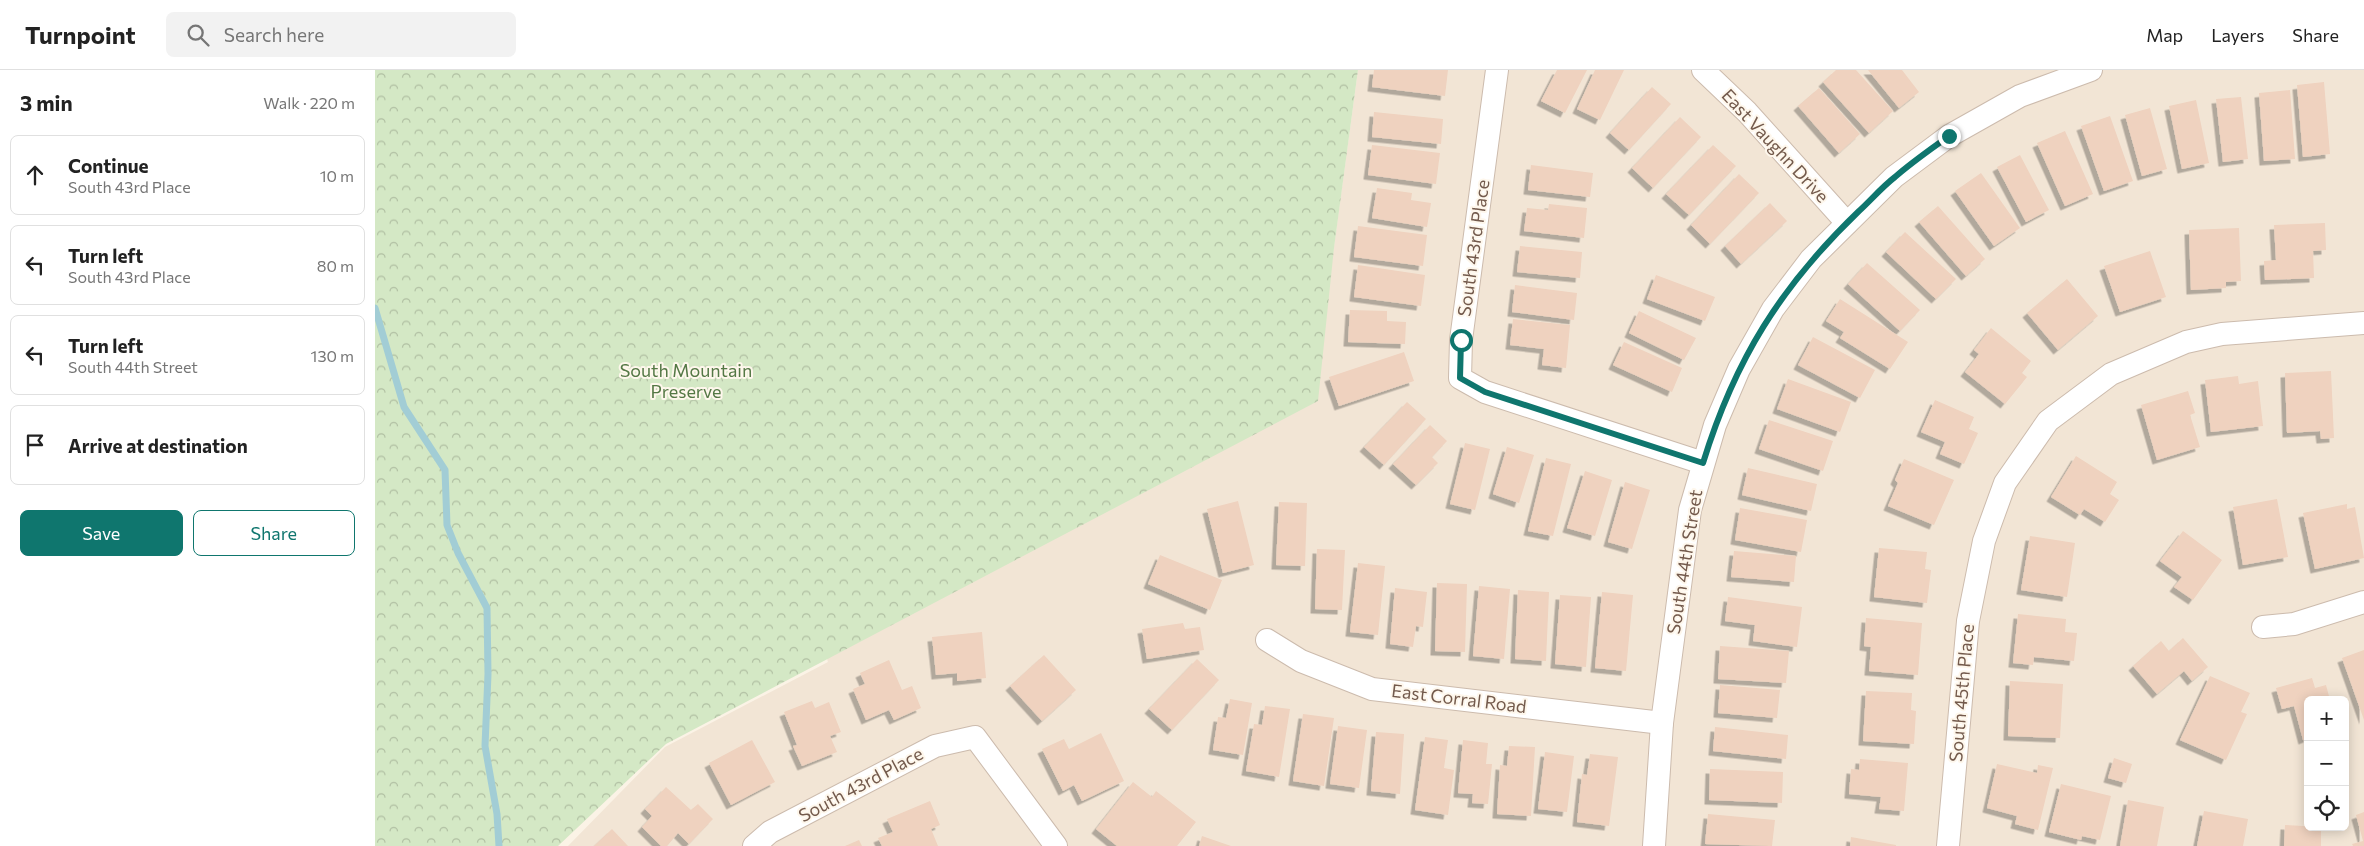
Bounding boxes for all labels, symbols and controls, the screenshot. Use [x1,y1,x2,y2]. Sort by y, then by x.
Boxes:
search box [166,12,516,57]
text: Turnpoint [25,20,136,49]
icon: search [184,21,212,49]
text: Search here [224,23,324,46]
text: Map [2146,24,2183,46]
text: Layers [2211,24,2264,46]
text: Share [2292,24,2339,46]
street label: East Vaughn Drive [1717,84,1834,207]
text: 3 min [20,90,73,115]
text: Walk · 220 m [263,93,355,112]
route end [1938,125,1961,148]
text: Continue [68,154,148,177]
icon: ahead [21,161,49,189]
text: 10 m [320,166,354,185]
text: South 43rd Place [68,177,191,196]
street label: South 43rd Place [1453,178,1494,318]
text: Turn left [68,244,143,267]
icon: left [21,251,49,279]
text: 80 m [317,256,354,275]
text: South 43rd Place [68,267,191,286]
route start [1450,329,1473,352]
text: Turn left [68,334,143,357]
icon: left [21,341,49,369]
text: 130 m [311,346,354,365]
text: South 44th Street [68,357,198,376]
park label: South Mountain Preserve [620,359,752,402]
icon: arrive [21,431,49,459]
text: Arrive at destination [68,434,248,457]
street label: South 44th Street [1662,488,1706,636]
button: Save [20,510,183,556]
button: Share [193,510,355,556]
street label: South 45th Place [1944,623,1978,763]
street label: East Corral Road [1390,679,1528,717]
map controls [2304,696,2349,831]
button: + [2304,696,2349,741]
button: − [2304,741,2349,786]
street label: South 43rd Place [794,742,927,826]
button: locate [2304,786,2349,831]

